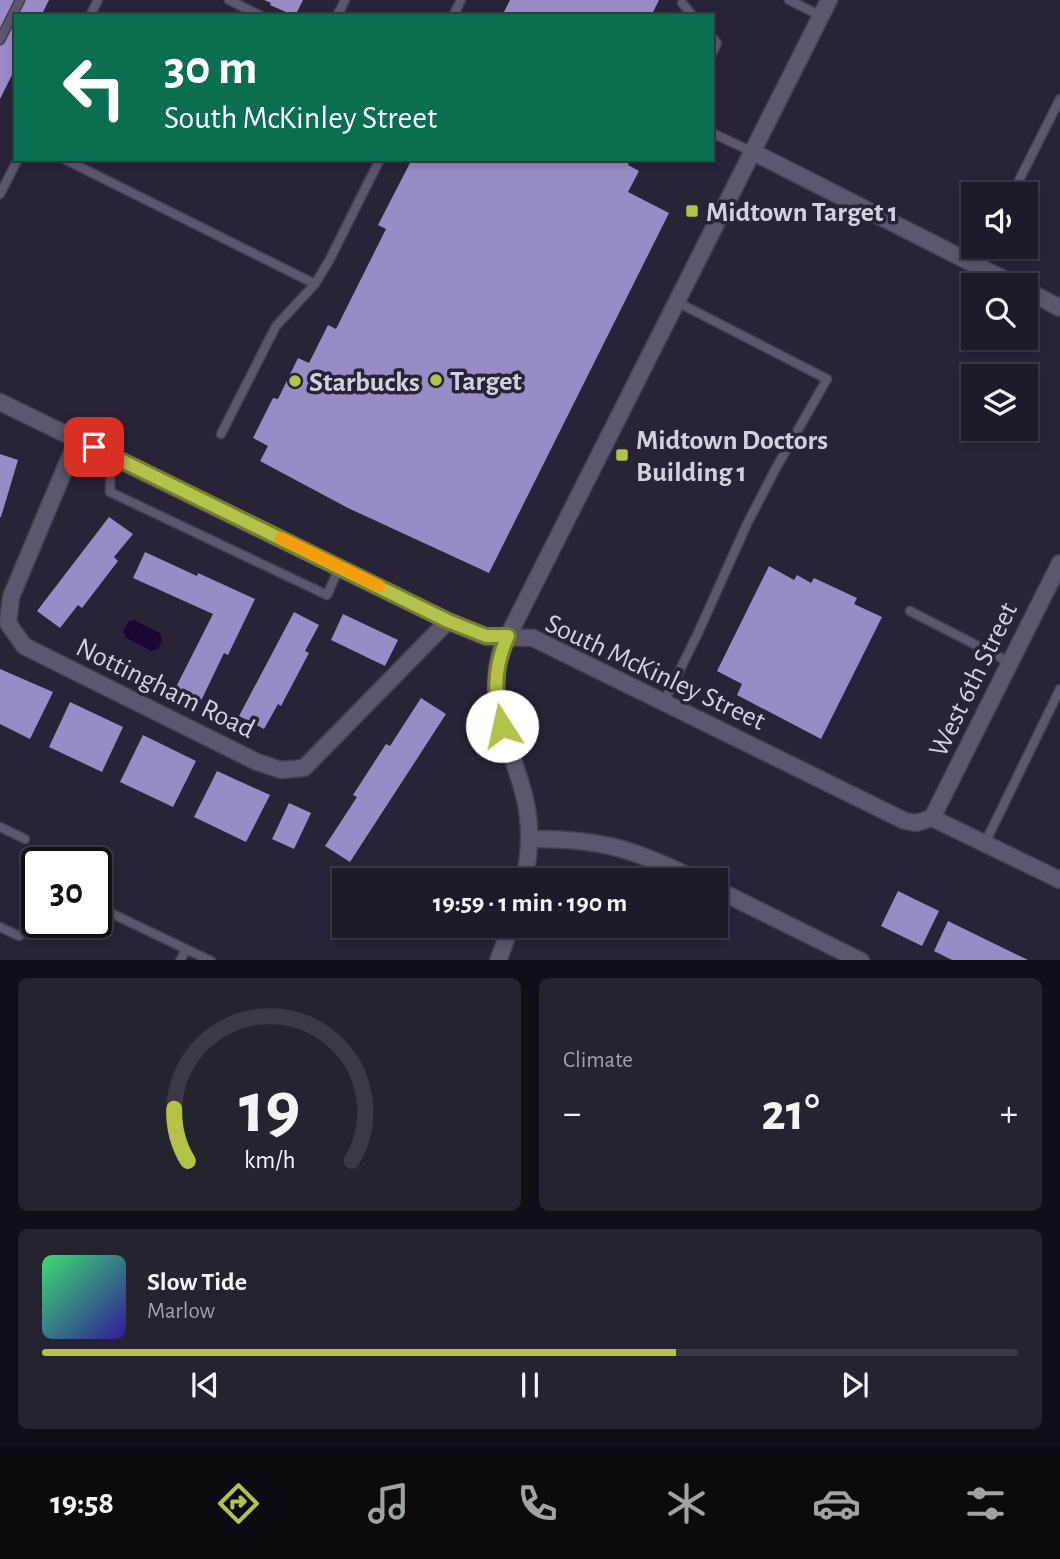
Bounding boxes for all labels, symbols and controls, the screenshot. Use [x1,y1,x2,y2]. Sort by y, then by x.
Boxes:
icon: left [49,42,140,133]
text: 30 m [164,44,258,93]
text: South McKinley Street [164,102,437,134]
map controls [961,182,1038,441]
button: sound [961,182,1038,259]
place label: Midtown Target 1 [706,199,898,227]
marker: Midtown Target 1 [684,203,700,219]
button: search [961,273,1038,350]
button: layers [961,364,1038,441]
place label: Target [450,368,522,396]
place label: Starbucks [309,369,420,397]
marker: Target [428,372,444,388]
marker: Starbucks [287,373,303,389]
pin [64,417,124,477]
place label: Midtown Doctors Building 1 [636,427,828,487]
icon: arrive [75,428,113,466]
marker: Midtown Doctors Building 1 [614,447,630,463]
street label: West 6th Street [924,598,1023,761]
street label: South McKinley Street [541,610,769,736]
street label: Nottingham Road [71,633,259,744]
position arrow [465,689,539,763]
speed limit sign: 30 [21,847,112,938]
text: 19:59 · 1 min · 190 m [433,890,627,916]
text: Climate [563,1049,633,1072]
text: 19 [239,1073,300,1146]
text: 21° [761,1087,820,1139]
text: − [563,1095,581,1133]
text: + [1000,1095,1018,1133]
text: km/h [244,1147,295,1172]
text: Slow Tide [147,1269,247,1295]
text: Marlow [147,1300,215,1323]
icon: previous [186,1366,224,1404]
icon: pause [511,1366,549,1404]
icon: next [836,1366,874,1404]
icon: directions [214,1479,263,1528]
icon: music [364,1479,413,1528]
icon: phone [513,1479,562,1528]
icon: climate [662,1479,711,1528]
icon: car [812,1479,861,1528]
icon: filters [961,1479,1010,1528]
text: 19:58 [50,1487,114,1519]

